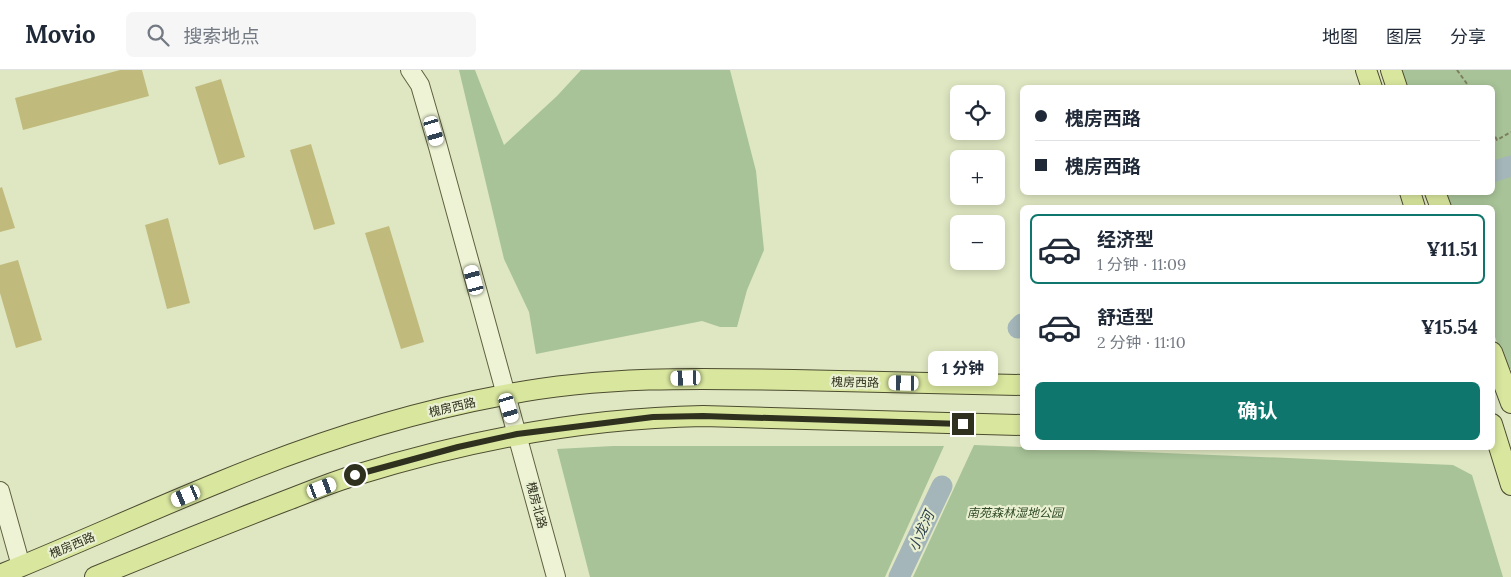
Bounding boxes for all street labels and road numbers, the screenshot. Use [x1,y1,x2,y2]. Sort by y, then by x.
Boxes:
street label: 槐房西路 [831,374,879,390]
street label: 槐房西路 [427,394,477,420]
street label: 槐房北路 [524,480,550,530]
street label: 槐房西路 [47,529,97,561]

